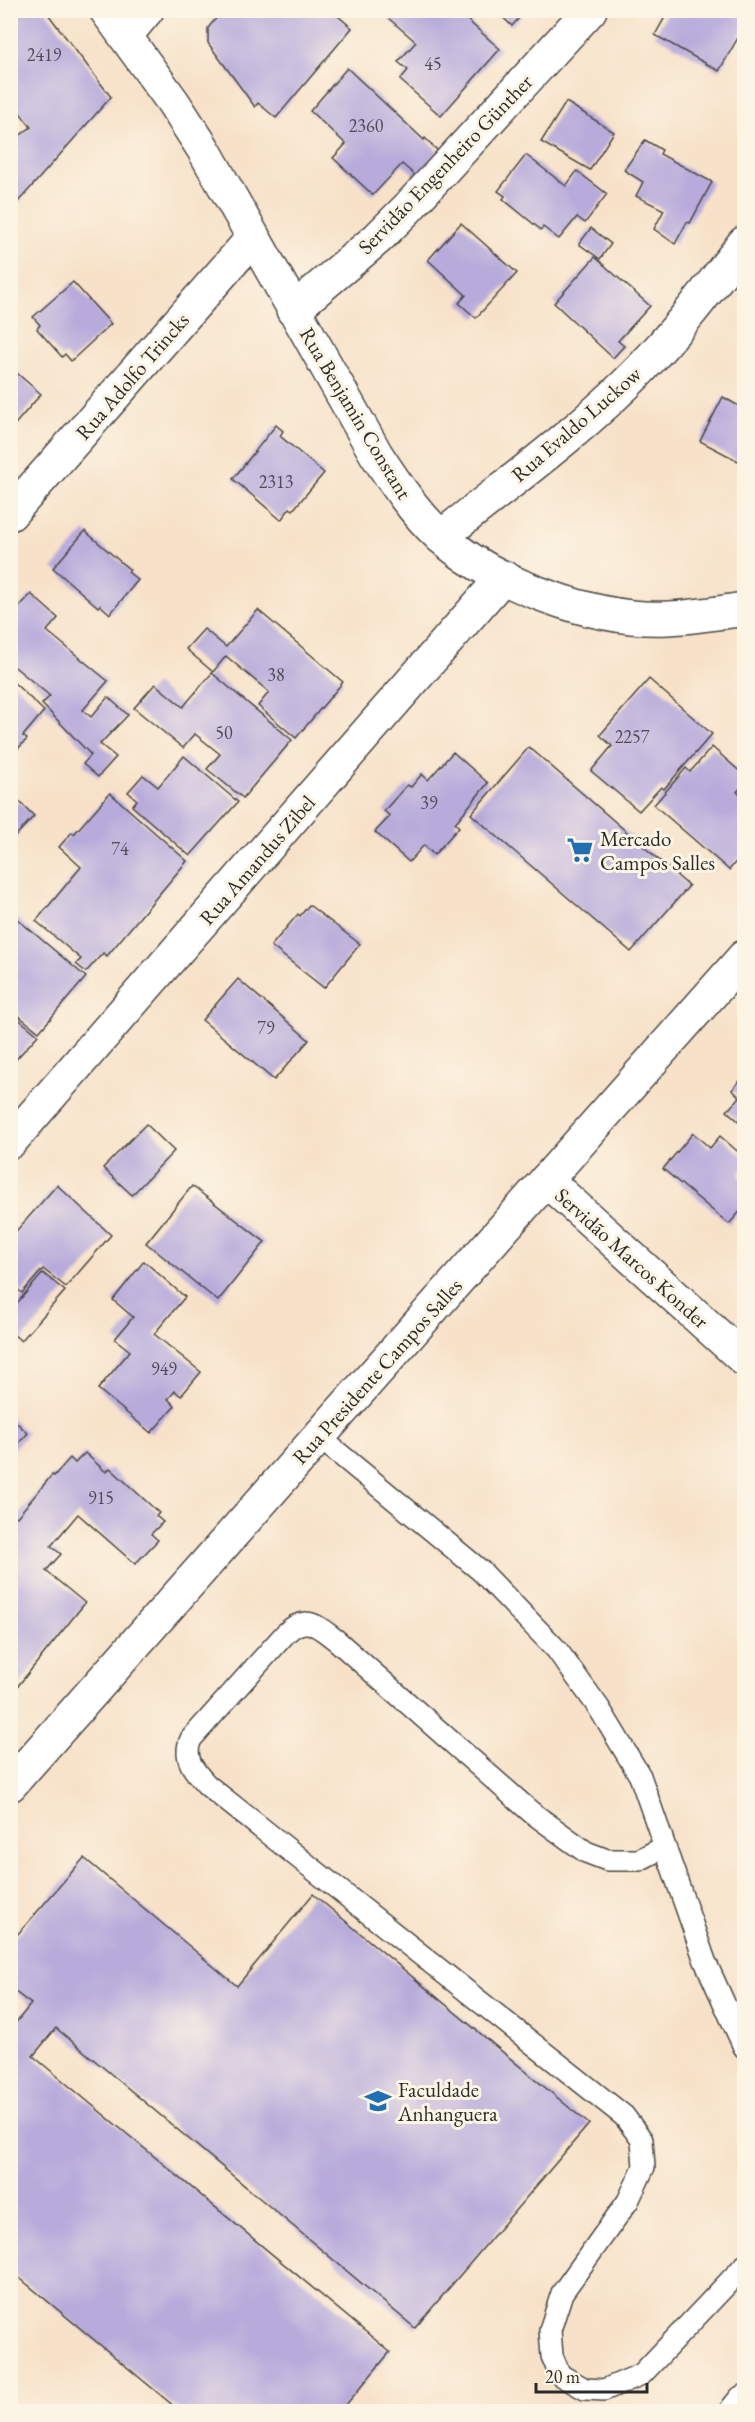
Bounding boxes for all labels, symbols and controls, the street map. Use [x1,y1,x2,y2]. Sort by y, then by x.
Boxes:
house number: 2419 [27,43,62,66]
house number: 45 [424,52,442,75]
street label: Servidão Engenheiro Günther [352,68,538,260]
house number: 2360 [349,114,384,137]
street label: Rua Adolfo Trincks [69,307,195,445]
street label: Rua Benjamin Constant [294,322,418,504]
street label: Rua Evaldo Luckow [505,360,647,488]
house number: 2313 [259,470,293,493]
house number: 38 [267,663,285,686]
house number: 50 [215,721,233,744]
house number: 2257 [615,725,650,748]
street label: Rua Amandus Zibel [193,789,321,931]
house number: 39 [420,791,438,814]
place label: Mercado Campos Salles [600,825,715,876]
supermarket icon: Mercado Campos Salles [565,835,595,865]
house number: 74 [111,837,129,860]
house number: 79 [257,1016,275,1039]
street label: Servidão Marcos Konder [549,1182,715,1334]
street label: Rua Presidente Campos Salles [286,1272,468,1470]
house number: 949 [151,1357,177,1380]
house number: 915 [88,1486,114,1509]
place label: Faculdade Anhanguera [397,2076,498,2127]
school or university icon: Faculdade Anhanguera [363,2086,393,2116]
scale bar [536,2356,647,2394]
text: 20 m [545,2365,580,2388]

